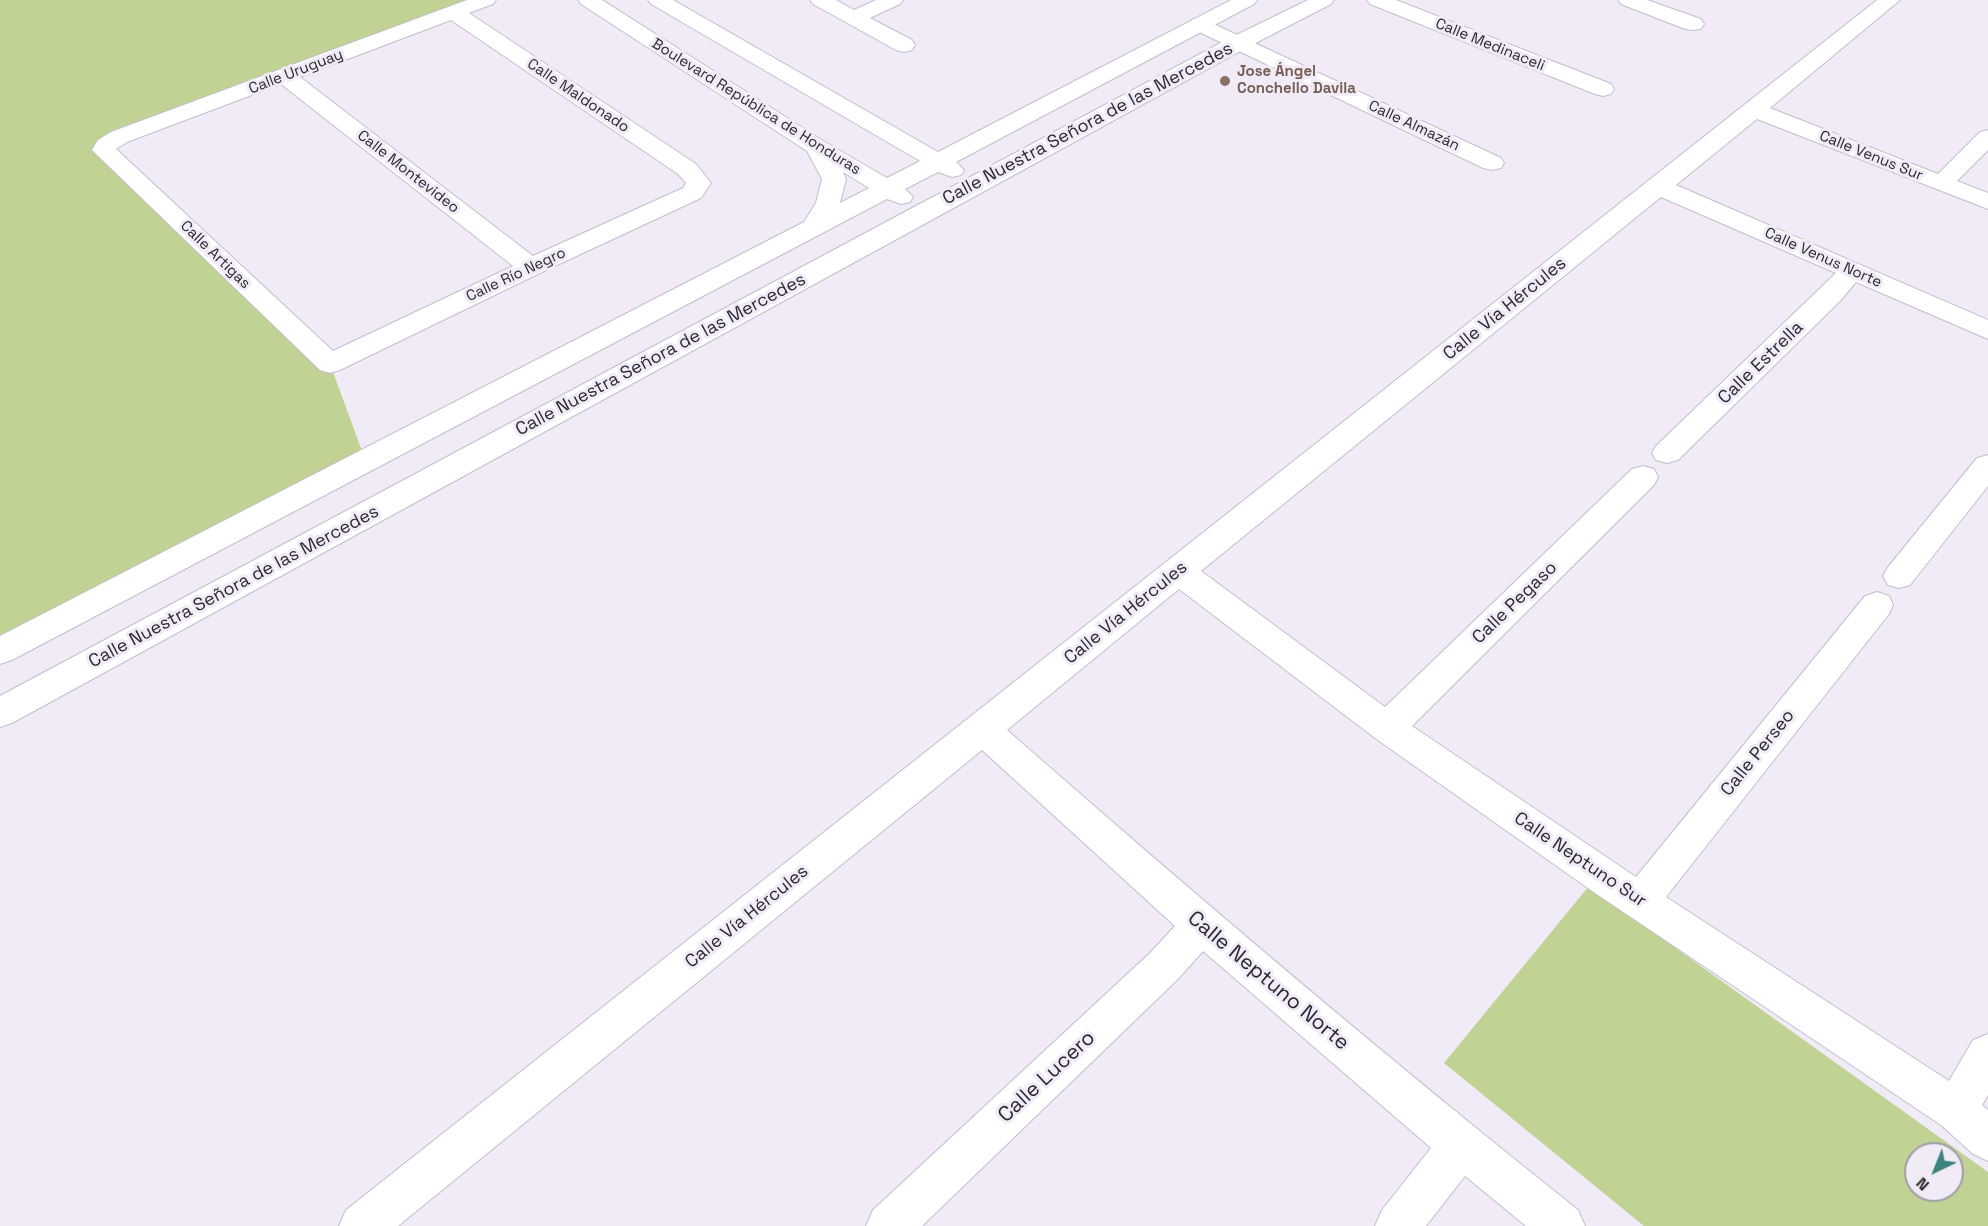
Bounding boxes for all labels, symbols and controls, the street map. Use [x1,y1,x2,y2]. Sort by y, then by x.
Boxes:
street label: Calle Medinaceli [1433,15,1547,75]
street label: Boulevard República de Honduras [648,35,864,179]
street label: Calle Nuestra Señora de las Mercedes [939,38,1237,210]
street label: Calle Uruguay [246,46,346,98]
street label: Calle Maldonado [524,55,632,137]
place label: Jose Ángel Conchello Davila [1237,63,1356,98]
marker: Jose Ángel Conchello Davila [1218,74,1232,88]
street label: Calle Almazán [1366,97,1462,155]
street label: Calle Montevideo [353,127,463,217]
street label: Calle Venus Sur [1817,127,1925,185]
street label: Calle Artigas [176,217,254,293]
street label: Calle Venus Norte [1762,224,1884,292]
street label: Calle Río Negro [463,244,569,306]
street label: Calle Vía Hércules [1439,253,1571,365]
street label: Calle Nuestra Señora de las Mercedes [512,269,810,441]
street label: Calle Estrella [1714,317,1808,409]
street label: Calle Nuestra Señora de las Mercedes [85,501,383,673]
street label: Calle Vía Hércules [1060,557,1192,669]
street label: Calle Pegaso [1468,557,1562,649]
street label: Calle Perseo [1717,705,1799,801]
street label: Calle Neptuno Sur [1510,808,1650,912]
street label: Calle Vía Hércules [681,861,813,973]
street label: Calle Neptuno Norte [1182,906,1354,1056]
street label: Calle Lucero [993,1026,1101,1128]
north arrow [1904,1142,1964,1202]
text: N [1912,1173,1934,1195]

